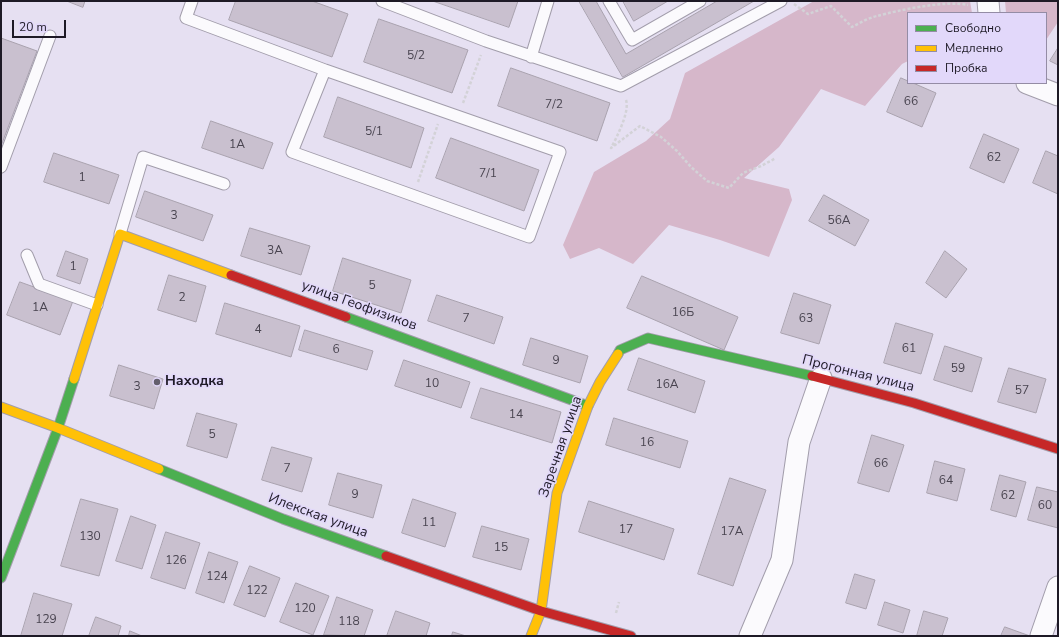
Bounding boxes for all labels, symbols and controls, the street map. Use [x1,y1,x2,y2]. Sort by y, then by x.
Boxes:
scale bar [14,12,68,38]
legend [907,12,1047,84]
text: 20 m [19,19,47,35]
text: Свободно [945,20,1001,36]
text: Медленно [945,40,1003,56]
house number: 5/2 [407,49,425,63]
text: Пробка [945,60,988,76]
house number: 66 [904,95,918,109]
house number: 7/2 [545,98,563,112]
house number: 5/1 [365,125,383,139]
house number: 1А [229,138,245,152]
house number: 62 [987,151,1001,165]
house number: 7/1 [479,167,497,181]
house number: 1 [78,171,86,185]
house number: 3 [170,209,178,223]
house number: 56А [827,214,851,228]
house number: 3А [267,244,283,258]
house number: 1 [69,260,77,274]
street label: улица Геофизиков [299,277,419,335]
house number: 5 [368,279,376,293]
house number: 2 [178,291,186,305]
house number: 1А [32,301,48,315]
house number: 16Б [672,306,694,320]
house number: 7 [462,312,470,326]
house number: 63 [799,312,813,326]
house number: 4 [254,323,262,337]
house number: 61 [902,342,916,356]
house number: 6 [332,343,340,357]
street label: Прогонная улица [800,352,916,396]
house number: 9 [552,354,560,368]
house number: 59 [951,362,965,376]
place label: Находка [165,374,224,390]
marker: Находка [152,377,162,387]
house number: 10 [425,377,439,391]
house number: 16А [655,378,679,392]
house number: 3 [133,380,141,394]
house number: 57 [1015,384,1029,398]
street label: Заречная улица [536,394,586,500]
house number: 14 [509,408,523,422]
house number: 5 [208,428,216,442]
house number: 16 [640,436,654,450]
house number: 66 [874,457,888,471]
house number: 7 [283,462,291,476]
house number: 64 [939,474,953,488]
house number: 9 [351,488,359,502]
house number: 62 [1001,489,1015,503]
street label: Илекская улица [266,490,370,542]
house number: 60 [1038,499,1052,513]
house number: 11 [422,516,436,530]
house number: 17 [619,523,633,537]
house number: 17А [720,525,744,539]
house number: 130 [79,530,101,544]
house number: 15 [494,541,508,555]
house number: 126 [165,554,187,568]
house number: 124 [206,570,228,584]
house number: 122 [246,584,268,598]
house number: 120 [294,602,316,616]
house number: 129 [35,613,57,627]
house number: 118 [338,615,360,629]

